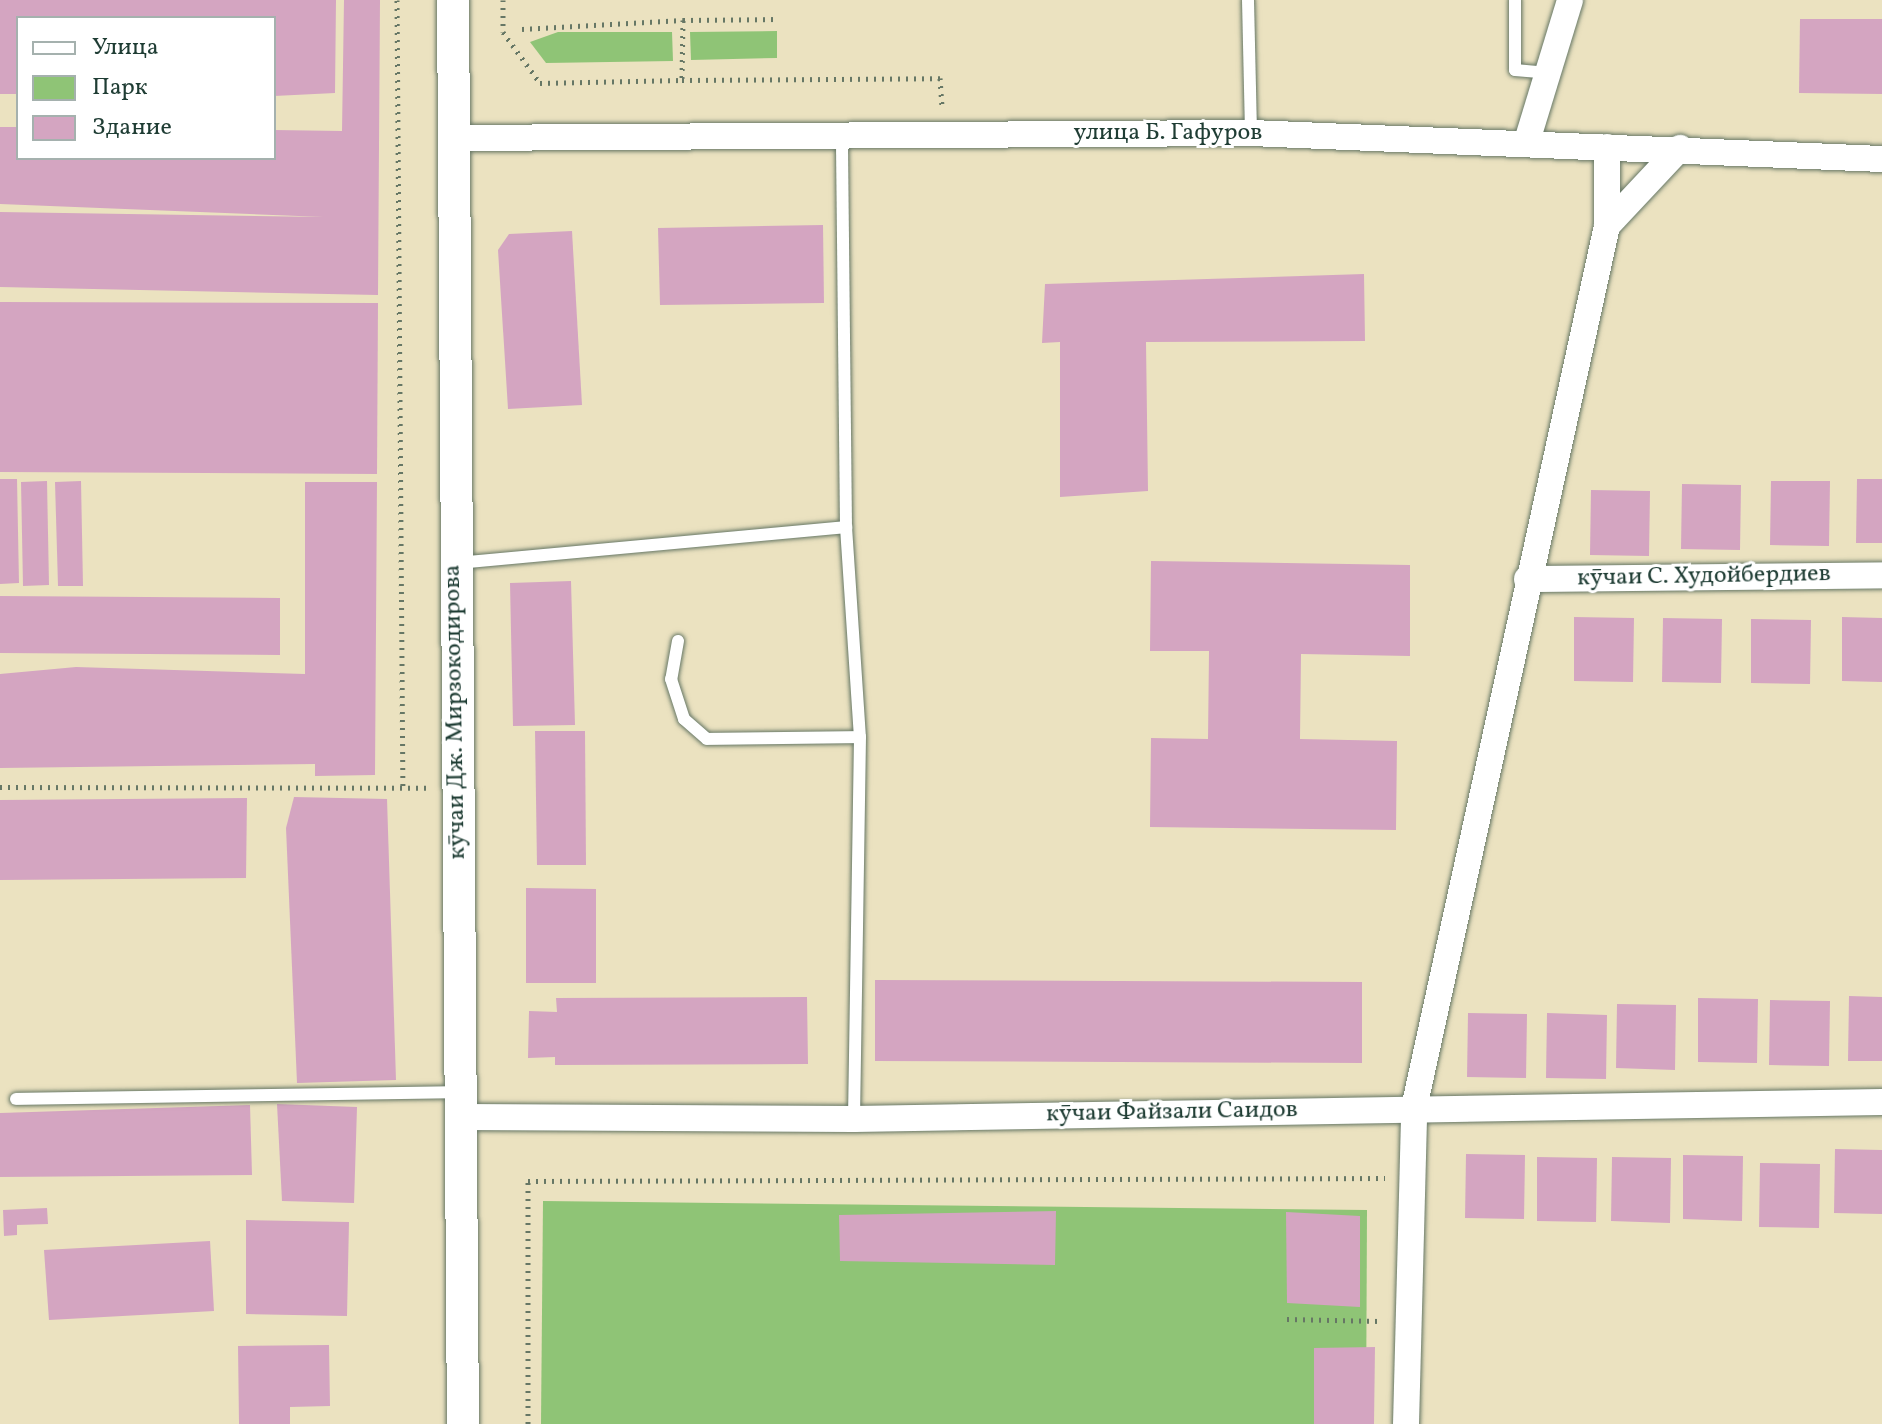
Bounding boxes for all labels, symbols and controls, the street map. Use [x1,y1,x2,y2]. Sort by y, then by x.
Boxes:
legend [16,16,276,160]
text: Улица [92,31,159,65]
text: Парк [92,71,148,105]
text: Здание [92,111,172,145]
street label: улица Б. Гафуров [1073,120,1263,148]
street label: кӯчаи С. Худойбердиев [1577,560,1831,594]
street label: кӯчаи Дж. Мирзокодирова [439,564,473,860]
street label: кӯчаи Файзали Саидов [1046,1096,1298,1130]

